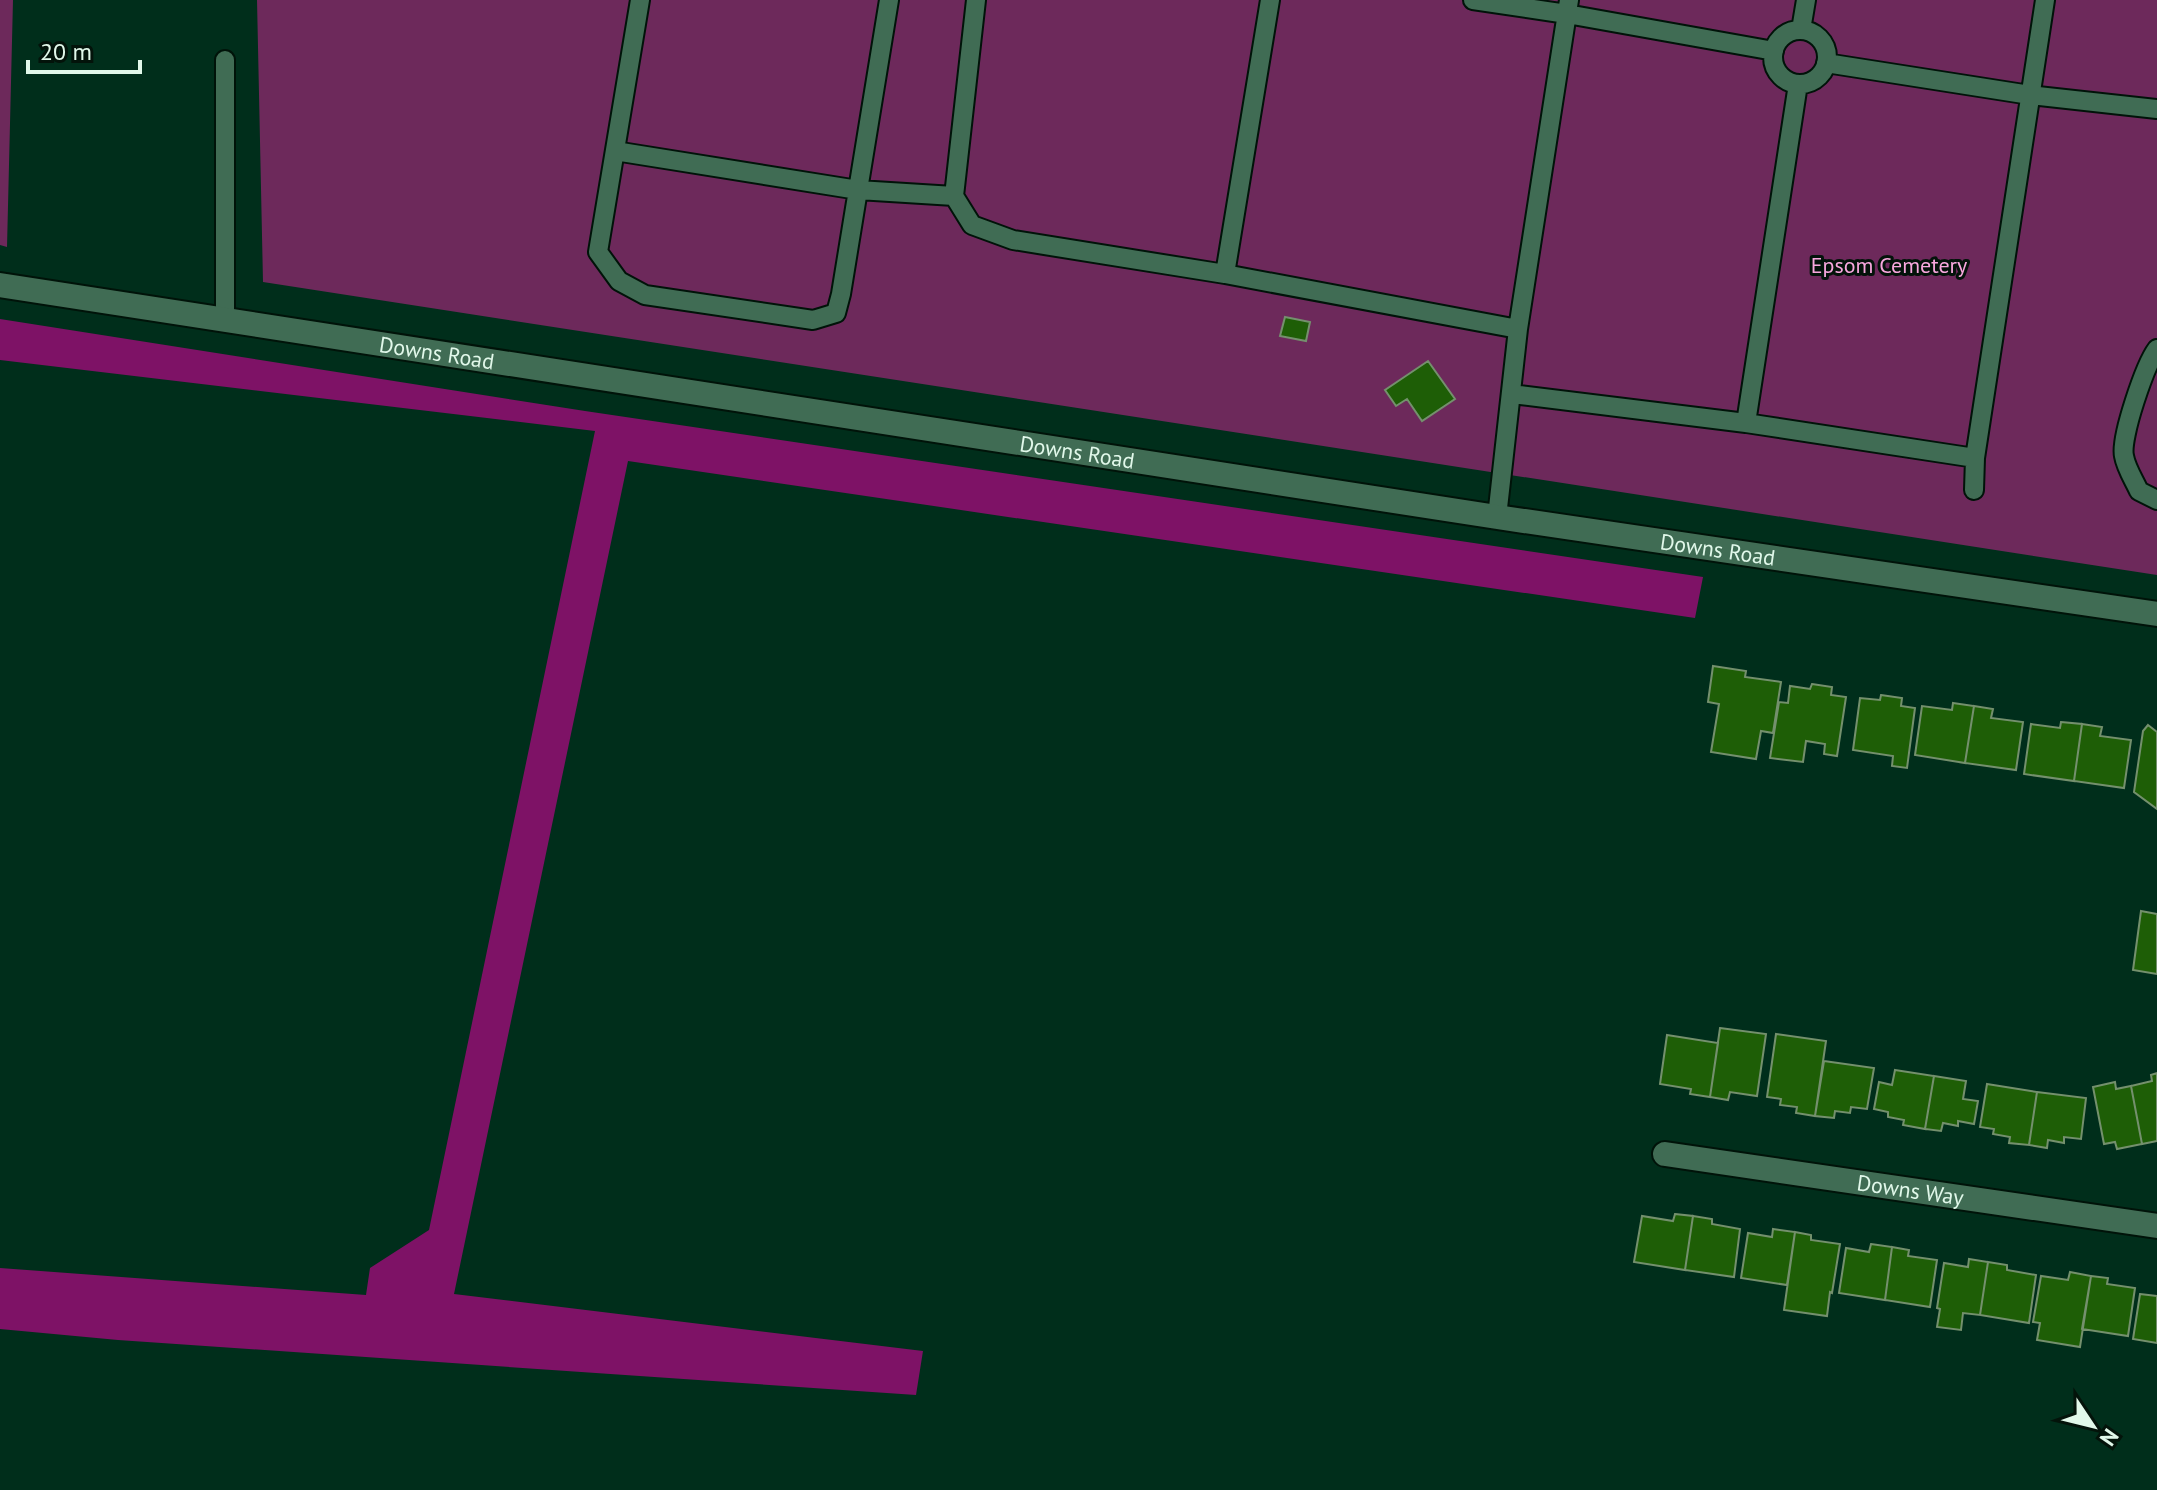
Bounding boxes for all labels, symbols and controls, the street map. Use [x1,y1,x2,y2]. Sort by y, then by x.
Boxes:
scale bar [28,24,140,74]
text: 20 m [40,36,92,67]
park label: Epsom Cemetery [1811,251,1968,279]
street label: Downs Road [377,330,496,375]
street label: Downs Road [1018,429,1137,475]
street label: Downs Road [1658,527,1777,572]
street label: Downs Way [1855,1168,1966,1212]
north arrow [2053,1386,2133,1466]
text: N [2094,1424,2125,1451]

